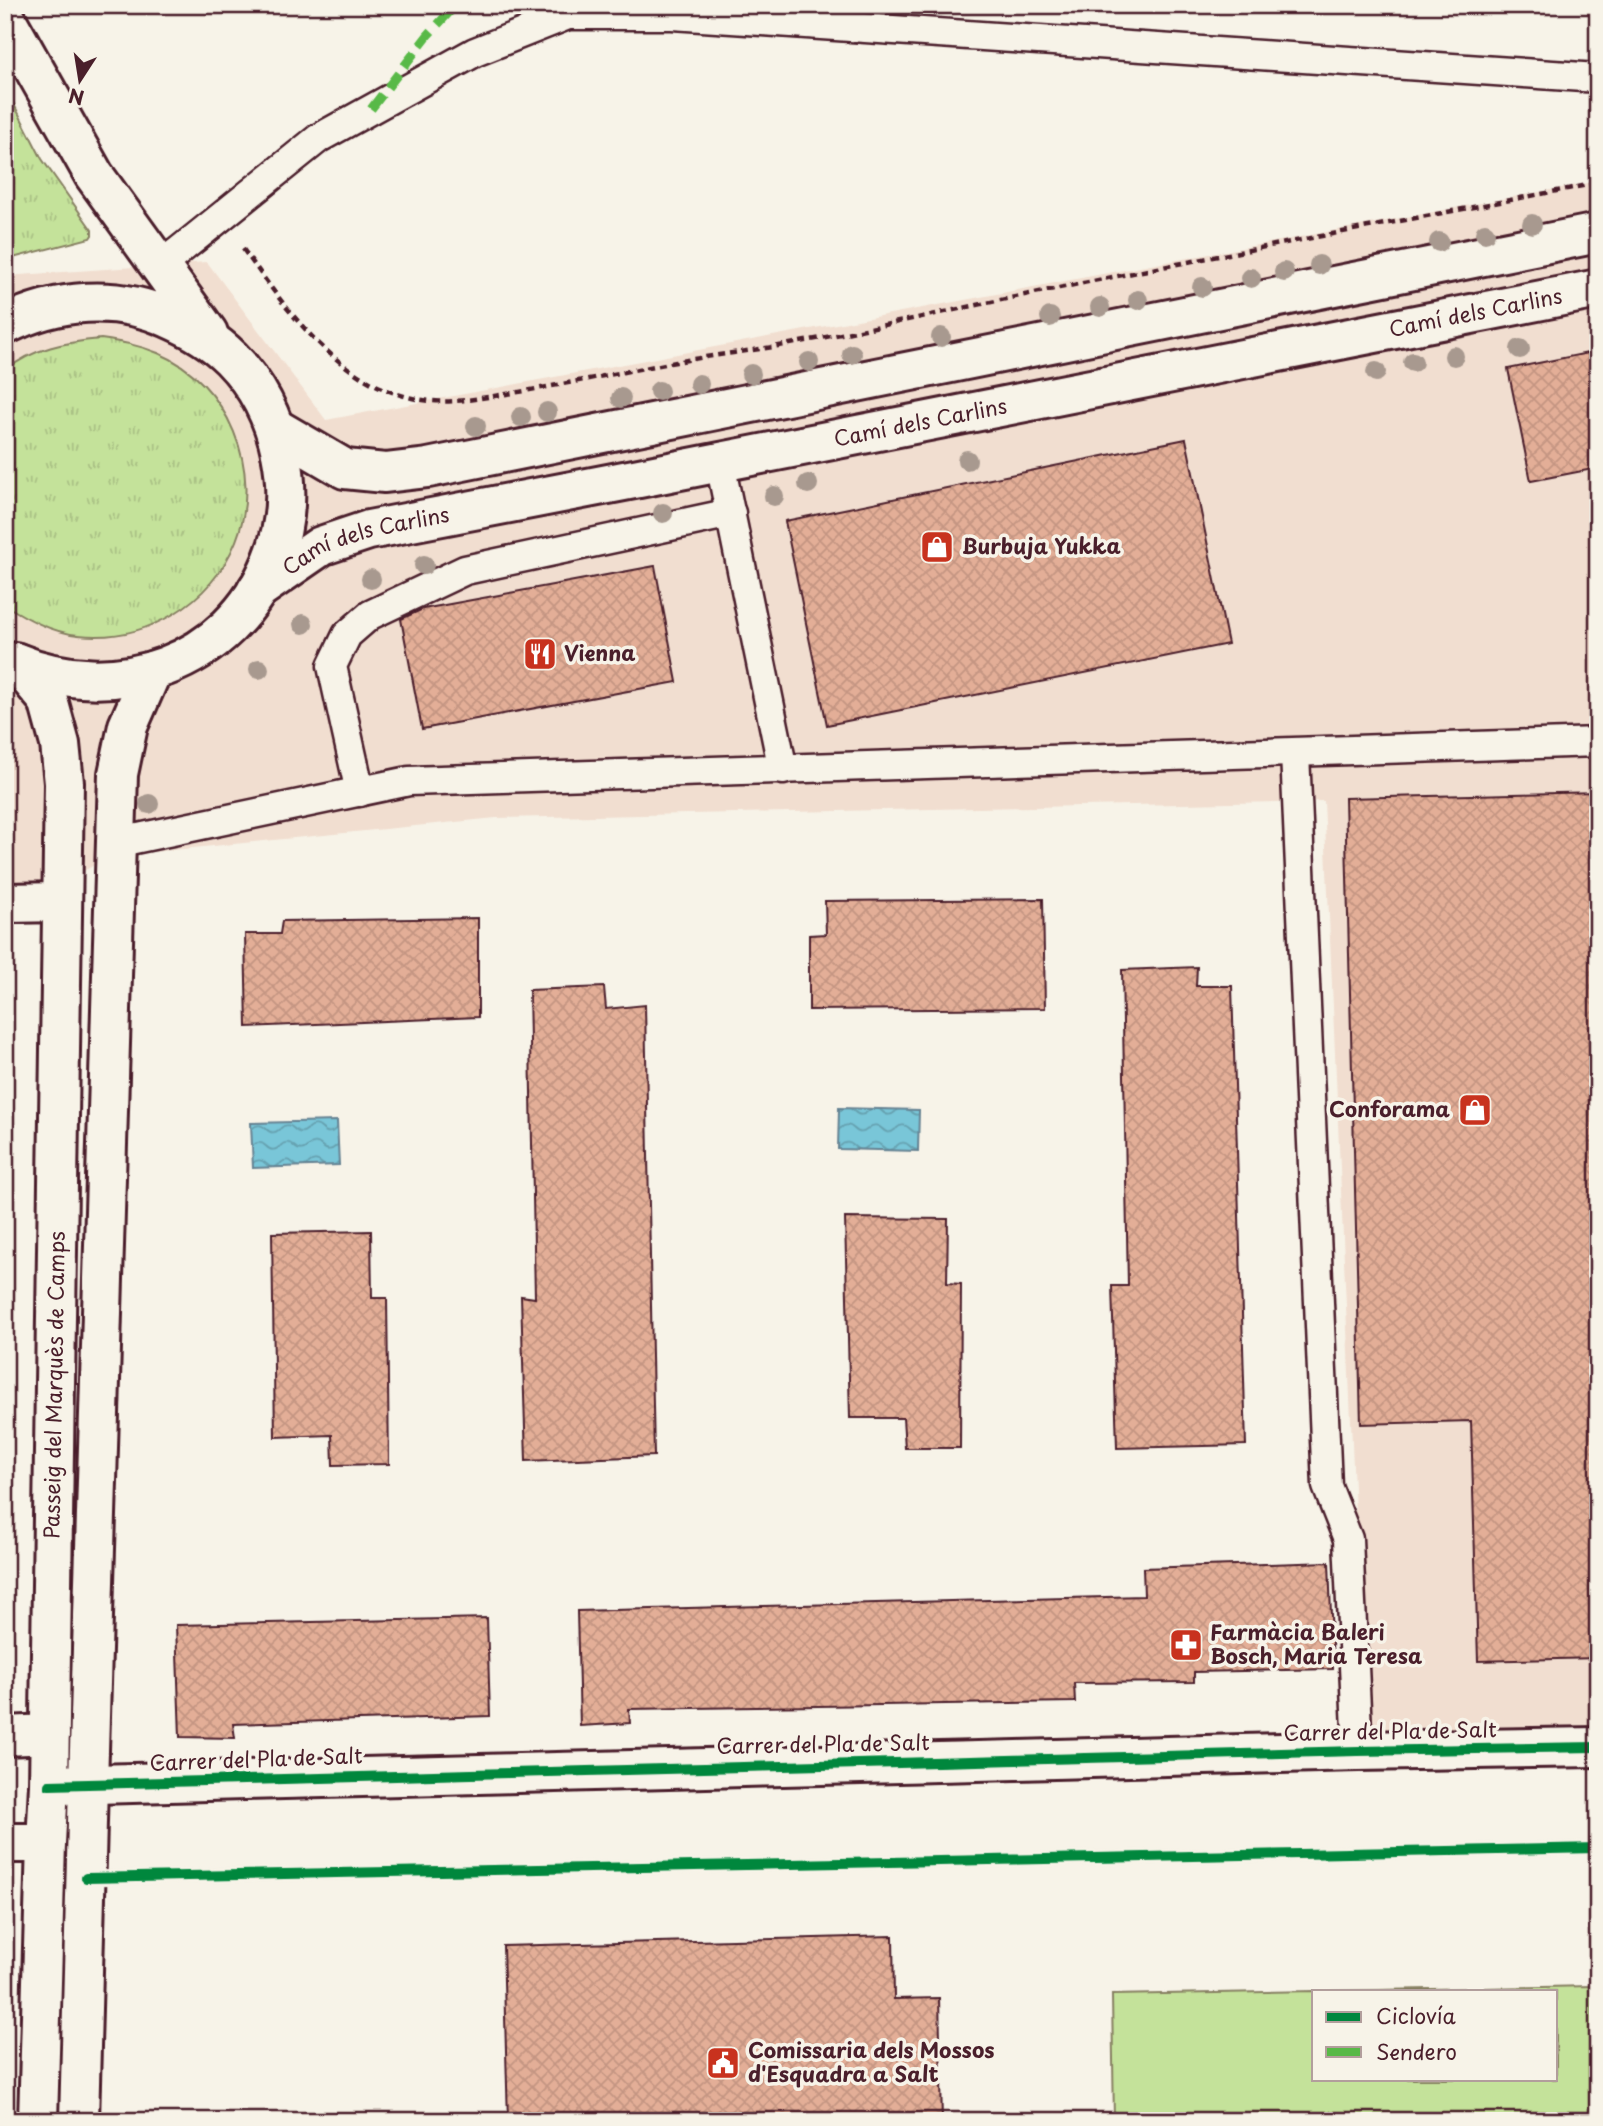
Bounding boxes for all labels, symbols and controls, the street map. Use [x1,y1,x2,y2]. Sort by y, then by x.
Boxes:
north arrow [46,46,116,116]
text: N [66,82,87,113]
street label: Camí dels Carlins [1386,278,1565,344]
street label: Camí dels Carlins [831,388,1009,454]
street label: Camí dels Carlins [275,497,452,582]
shop icon: Burbuja Yukka [918,528,956,566]
place label: Burbuja Yukka [962,529,1121,561]
restaurant icon: Vienna [521,635,559,673]
place label: Vienna [564,636,635,668]
shop icon: Conforama [1456,1091,1494,1129]
place label: Conforama [1329,1092,1450,1124]
street label: Passeig del Marquès de Camps [34,1231,72,1539]
place label: Farmàcia Baleri Bosch, Maria Teresa [1210,1615,1422,1671]
pharmacy icon: Farmàcia Baleri Bosch, Maria Teresa [1167,1626,1205,1664]
street label: Carrer del Pla de Salt [1283,1712,1497,1748]
street label: Carrer del Pla de Salt [716,1725,930,1761]
street label: Carrer del Pla de Salt [149,1738,363,1778]
legend [1312,1990,1558,2080]
text: Ciclovía [1376,1999,1457,2031]
place label: Comissaria dels Mossos d'Esquadra a Salt [748,2033,995,2089]
text: Sendero [1376,2035,1457,2067]
public building icon: Comissaria dels Mossos d'Esquadra a Salt [704,2044,742,2082]

